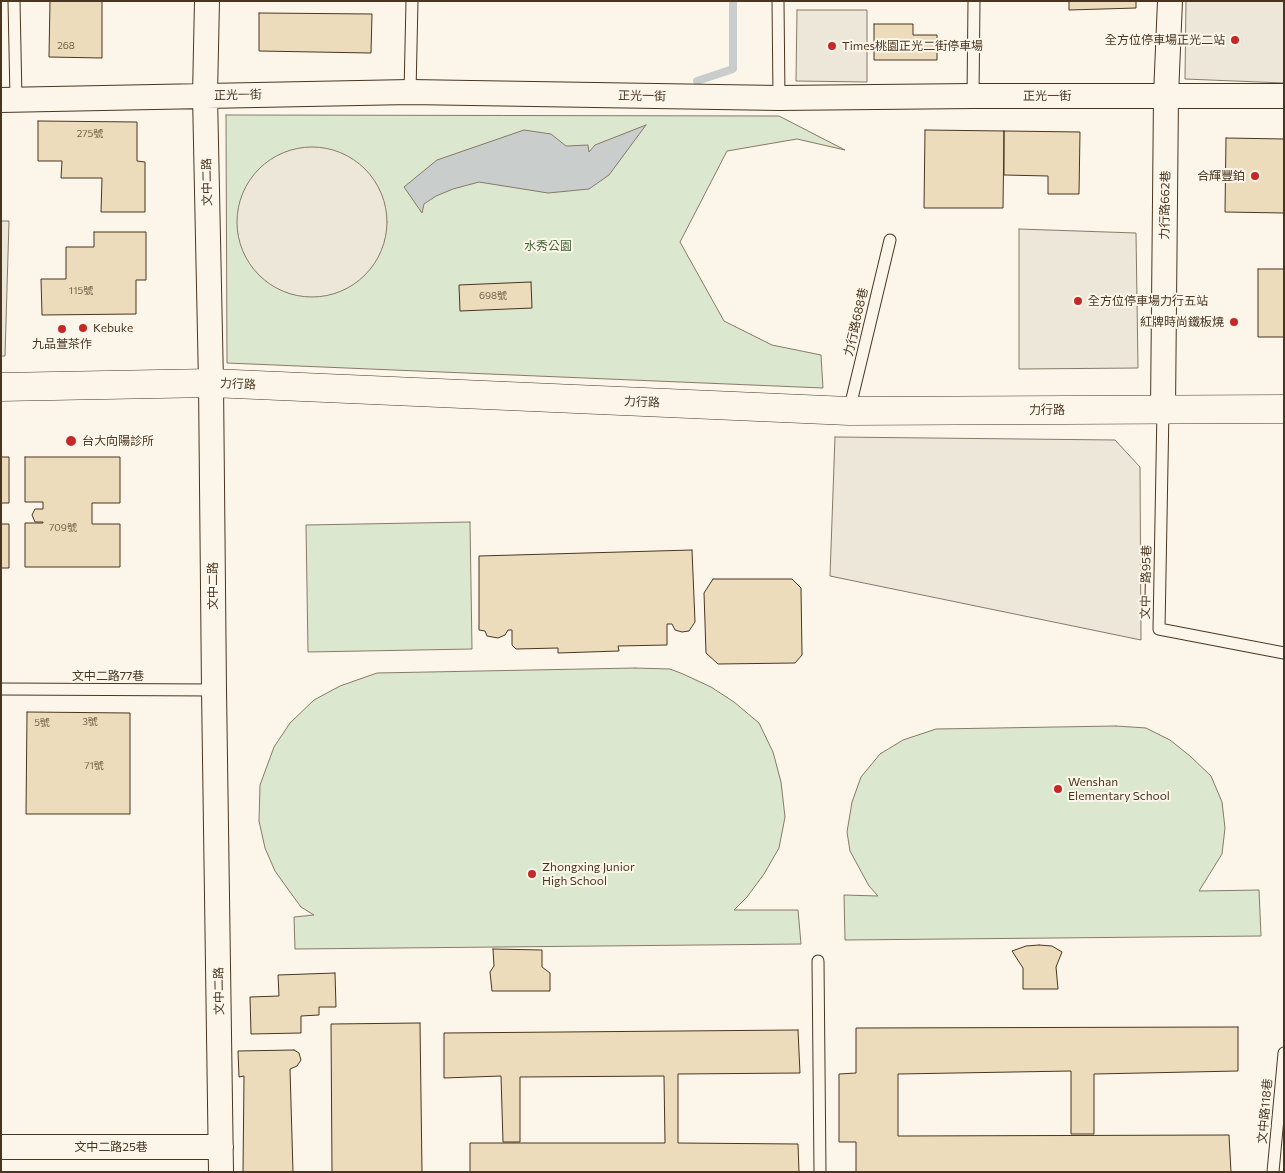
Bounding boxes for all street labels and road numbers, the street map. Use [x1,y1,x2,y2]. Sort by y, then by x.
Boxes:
street label: 正光一街 [214,87,262,103]
street label: 正光一街 [618,88,666,104]
street label: 正光一街 [1023,89,1071,103]
street label: 文中二路 [199,158,215,206]
street label: 力行路662巷 [1157,170,1173,240]
street label: 力行路688巷 [841,286,871,358]
street label: 力行路 [220,376,256,392]
street label: 力行路 [624,394,660,410]
street label: 力行路 [1029,403,1065,417]
street label: 文中一路95巷 [1138,545,1154,619]
street label: 文中二路 [206,562,220,610]
street label: 文中二路77巷 [72,669,144,683]
street label: 文中二路 [211,967,227,1015]
street label: 文中路118巷 [1255,1078,1275,1144]
street label: 文中二路25巷 [74,1140,148,1154]

